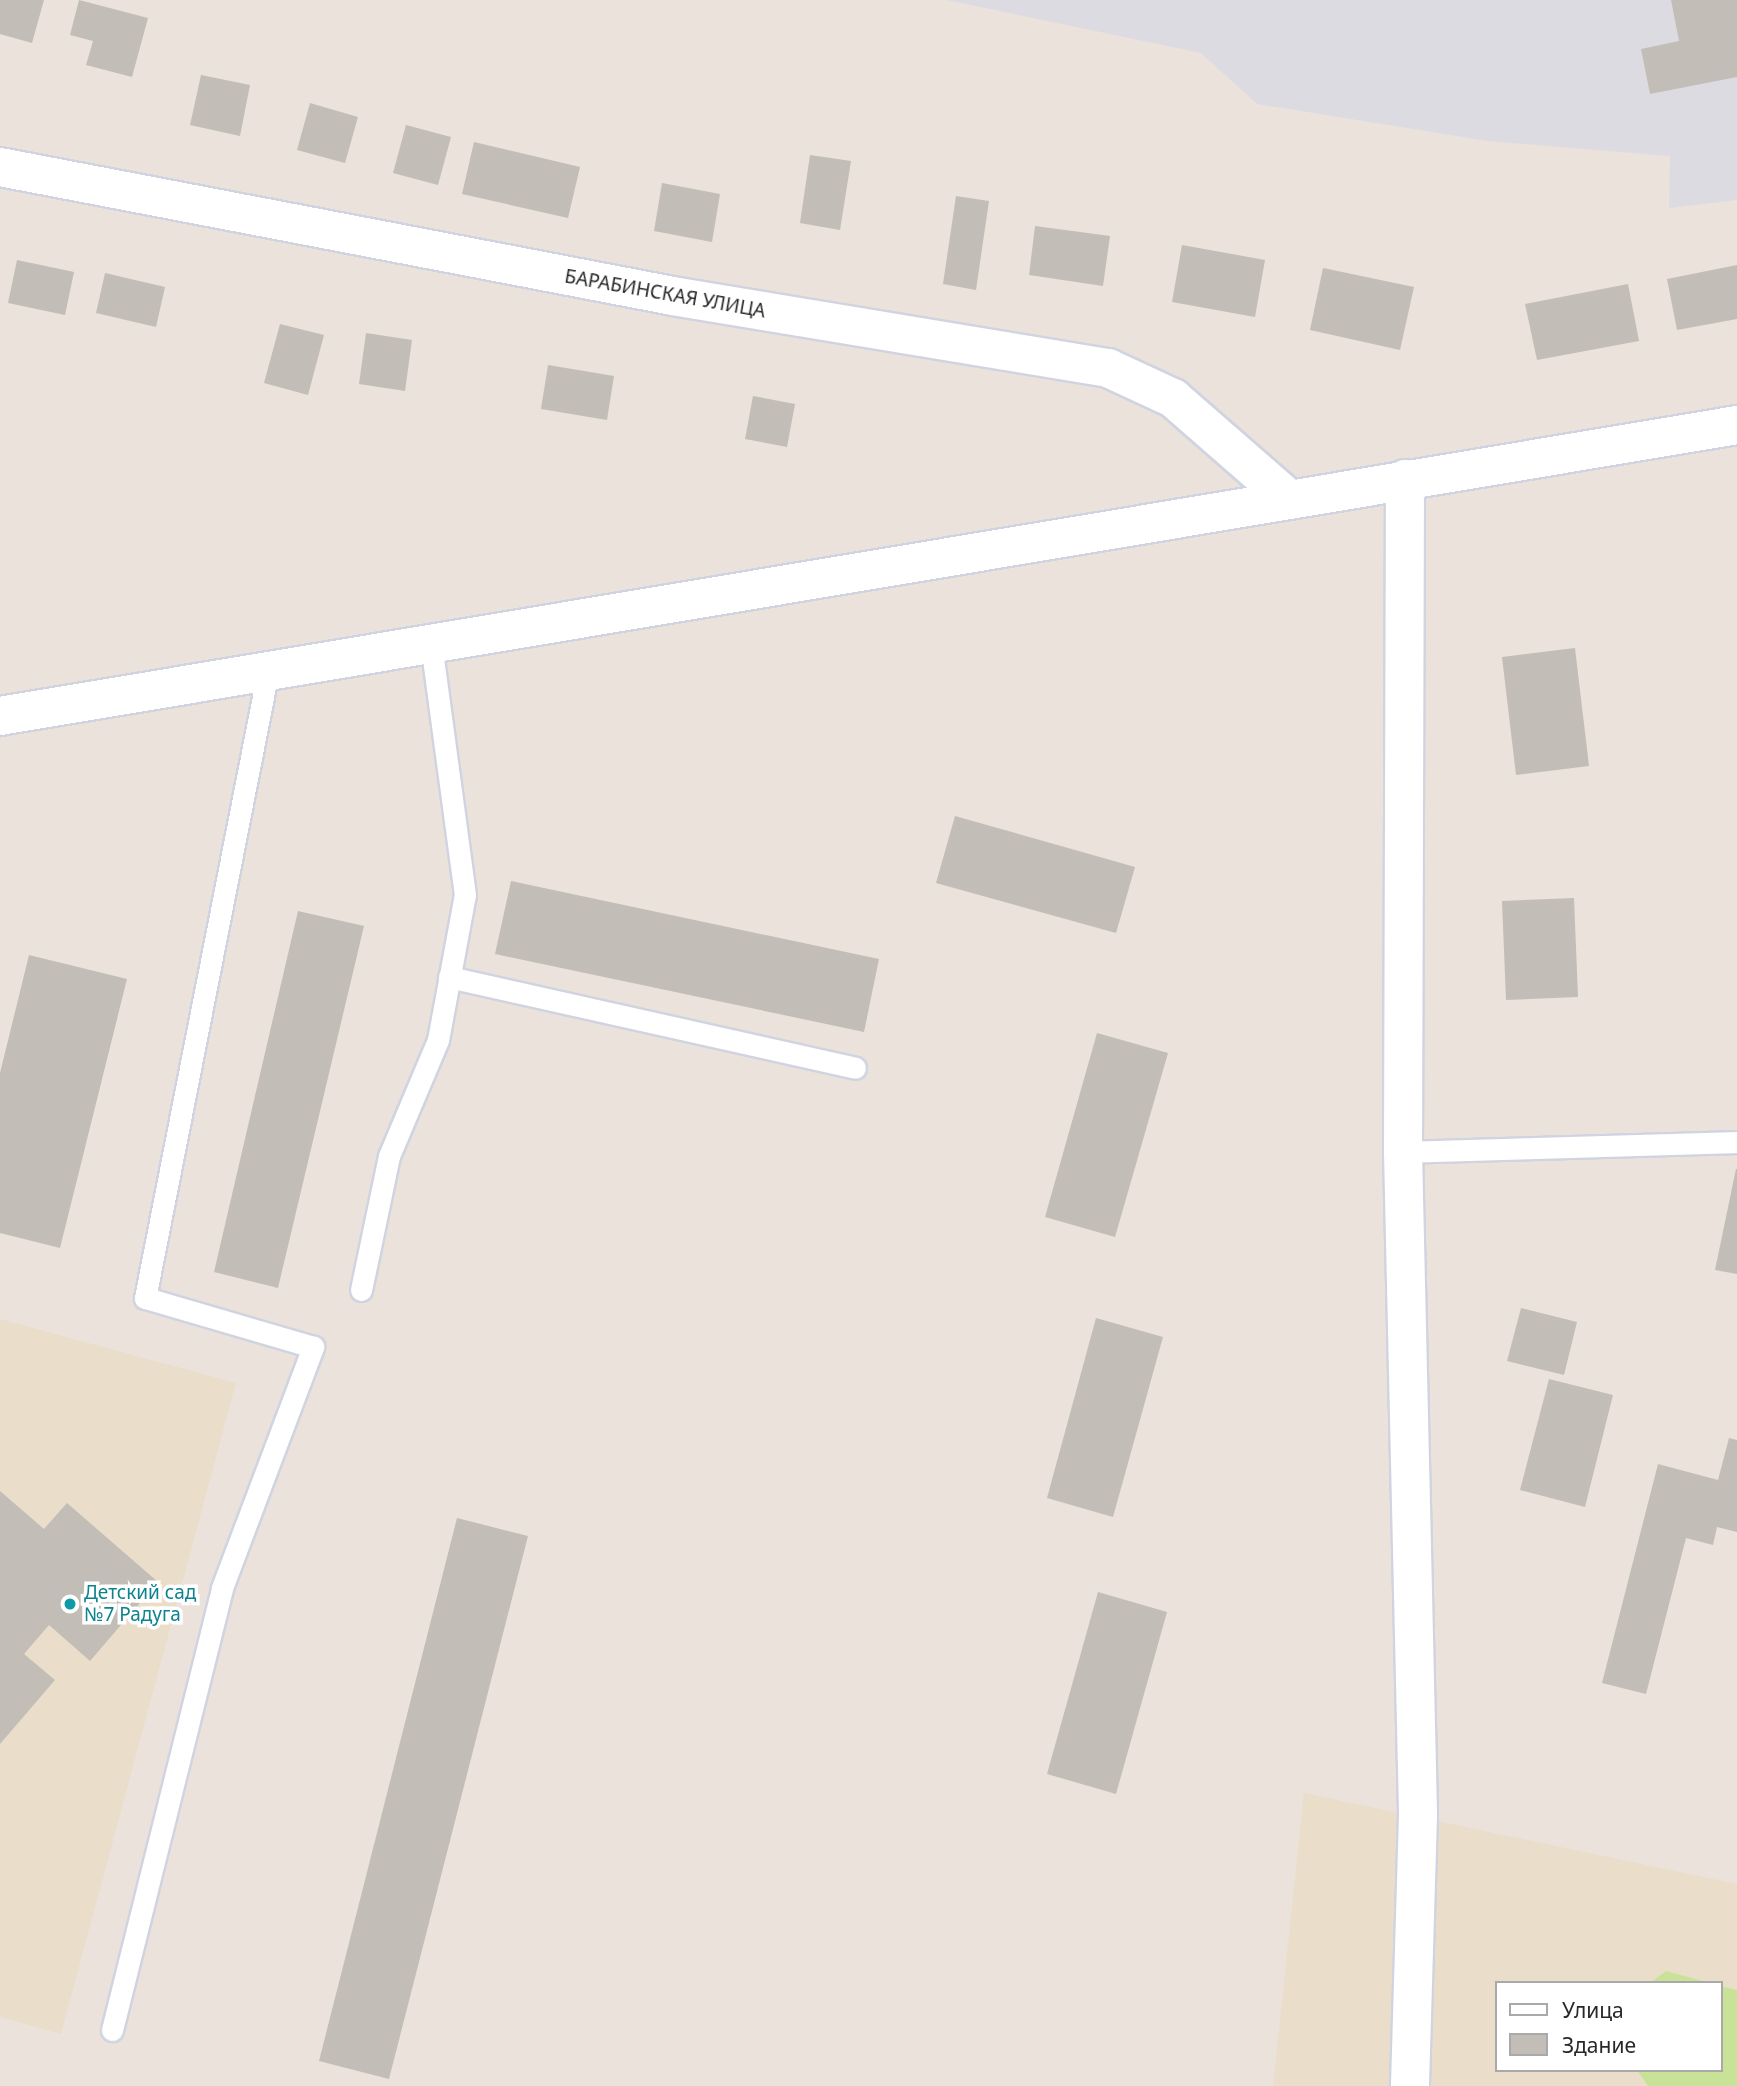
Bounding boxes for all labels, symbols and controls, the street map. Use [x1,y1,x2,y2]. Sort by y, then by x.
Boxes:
street label: БАРАБИНСКАЯ УЛИЦА [563,265,767,323]
place label: Детский сад №7 Радуга [84,1582,196,1626]
marker: Детский сад №7 Радуга [62,1596,78,1612]
legend [1496,1981,1723,2072]
text: Улица [1562,1996,1624,2024]
text: Здание [1562,2031,1636,2059]

